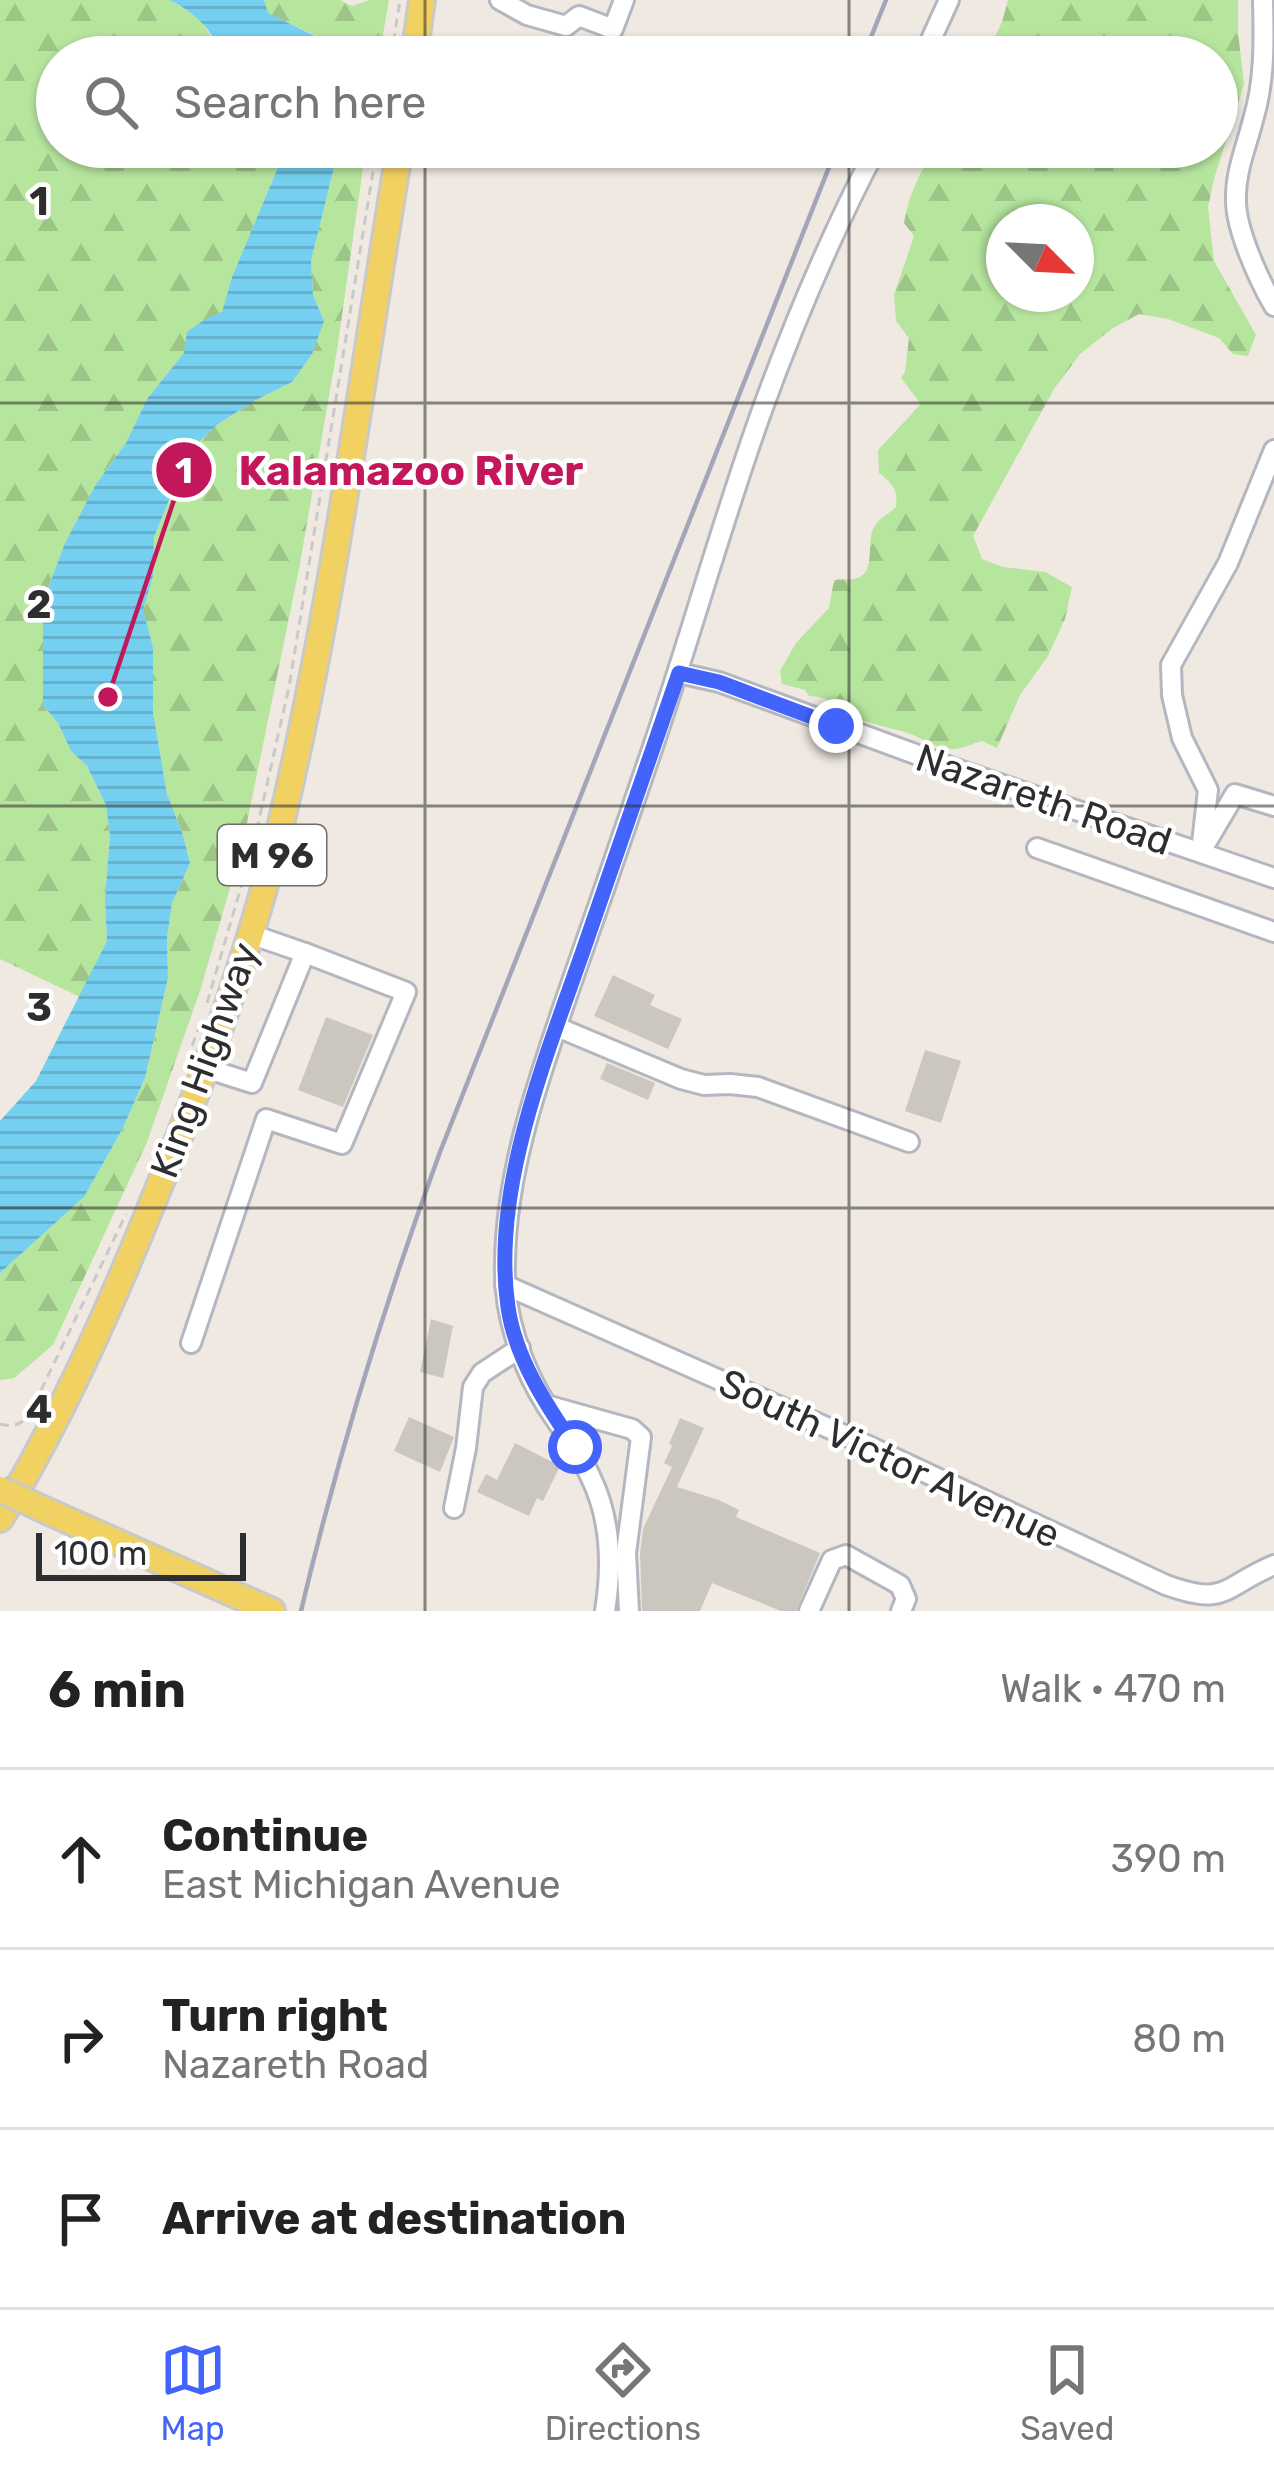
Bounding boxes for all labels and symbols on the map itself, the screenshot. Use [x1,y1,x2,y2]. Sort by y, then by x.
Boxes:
text: 1 [29,179,49,225]
north arrow [986,204,1094,312]
callout: Kalamazoo River [154,431,607,509]
text: Kalamazoo River [239,446,583,496]
text: 1 [175,449,193,492]
text: 2 [26,582,52,628]
route end [809,699,863,753]
street label: Nazareth Road [910,735,1177,865]
road number: M 96 [218,825,326,885]
street label: King Highway [141,937,269,1184]
text: 3 [26,985,52,1031]
street label: South Victor Avenue [712,1360,1067,1558]
text: 4 [26,1387,52,1433]
route start [548,1420,602,1474]
scale bar [36,1527,246,1580]

